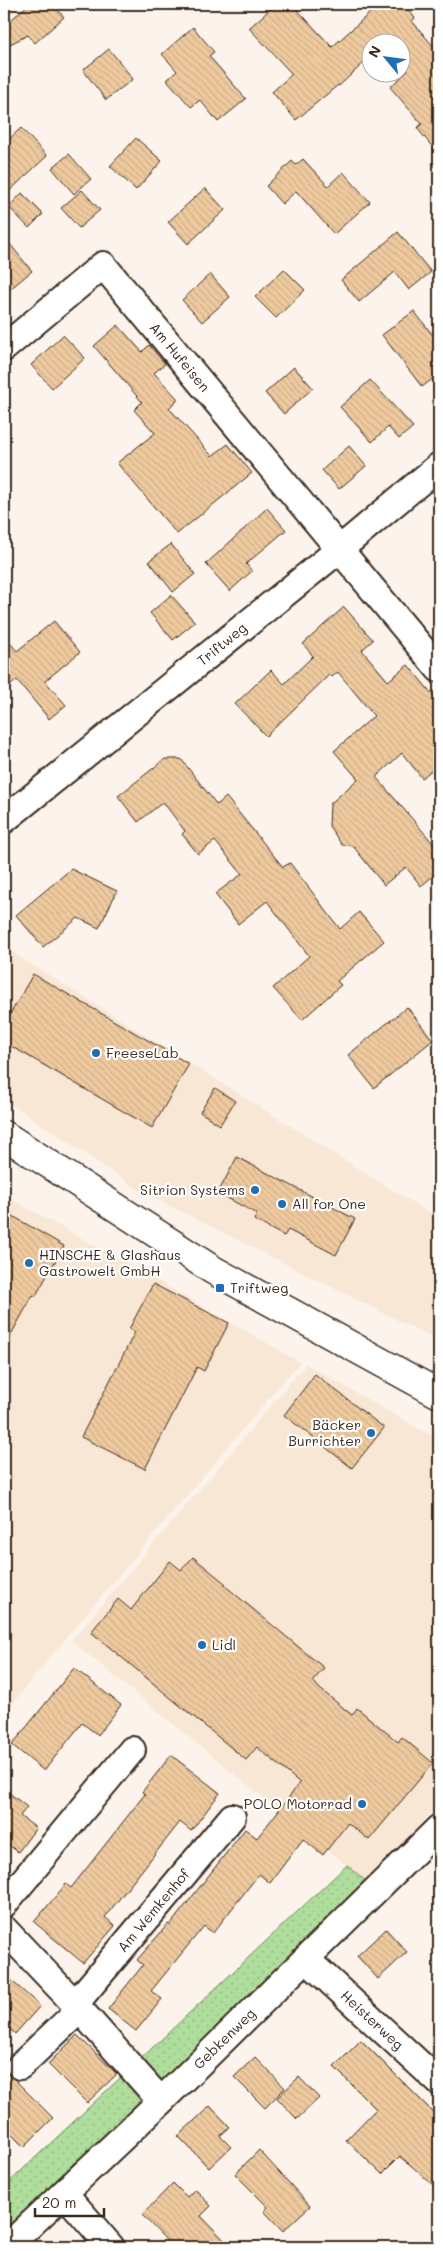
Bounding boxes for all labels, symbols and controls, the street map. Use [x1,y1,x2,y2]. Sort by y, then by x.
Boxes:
north arrow [360,32,410,82]
text: N [363,42,385,61]
street label: Am Hufeisen [146,318,214,395]
street label: Triftweg [193,618,250,670]
place label: FreeseLab [106,1043,179,1062]
marker: FreeseLab [90,1047,102,1059]
place label: Sitrion Systems [140,1180,245,1199]
marker: Sitrion Systems [249,1184,261,1196]
place label: All for One [292,1194,366,1213]
marker: All for One [276,1198,288,1210]
place label: HINSCHE & Glashaus Gastrowelt GmbH [39,1245,181,1280]
marker: HINSCHE & Glashaus Gastrowelt GmbH [23,1257,35,1269]
place label: Triftweg [230,1278,288,1297]
marker: Triftweg [214,1282,226,1294]
place label: Bäcker Burrichter [288,1415,361,1450]
marker: Bäcker Burrichter [365,1427,377,1439]
place label: Lidl [212,1635,236,1654]
marker: Lidl [196,1639,208,1651]
place label: POLO Motorrad [244,1794,352,1813]
marker: POLO Motorrad [356,1798,368,1810]
street label: Am Wemkenhof [113,1864,194,1956]
street label: Heisterweg [337,1986,408,2054]
street label: Gebkenweg [189,2004,259,2073]
scale bar [35,2186,104,2218]
text: 20 m [42,2192,76,2212]

